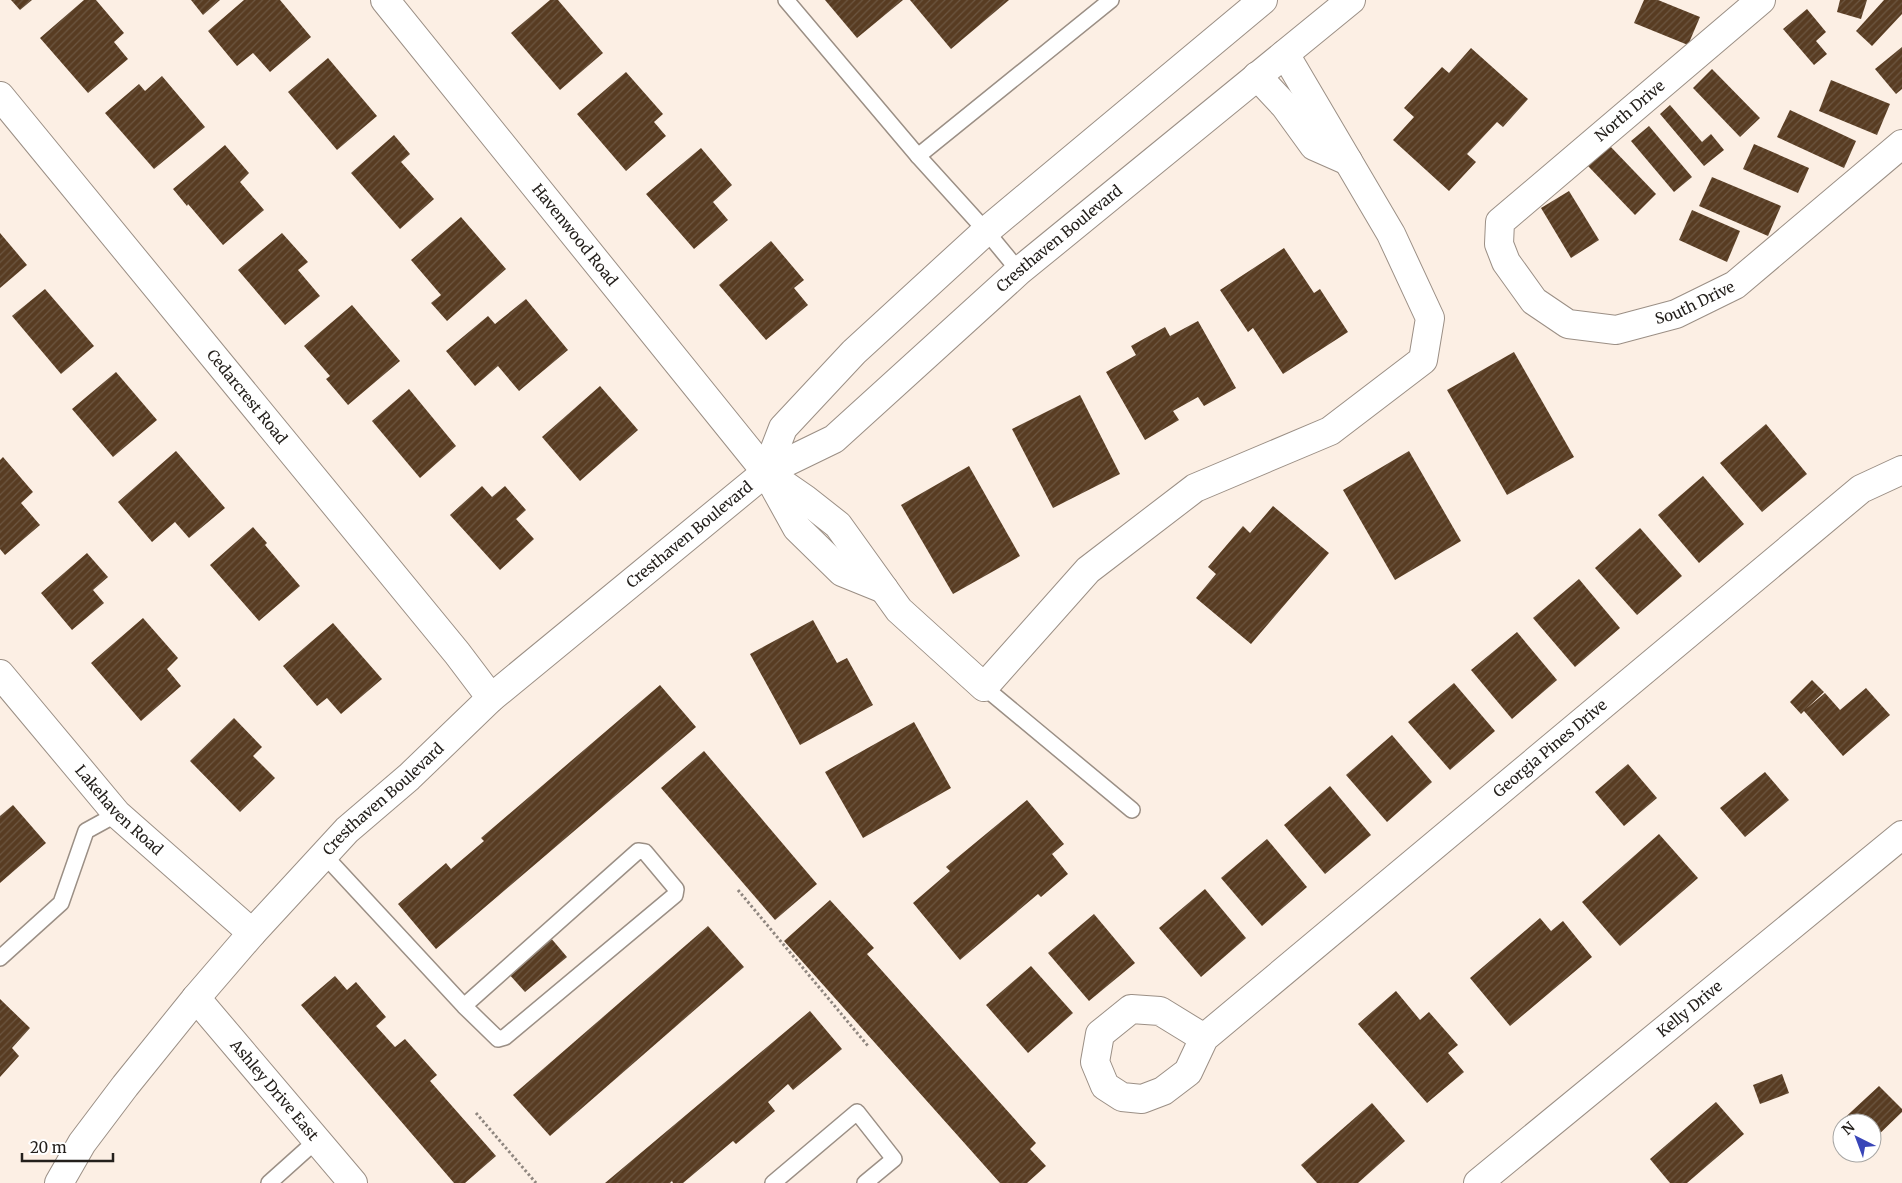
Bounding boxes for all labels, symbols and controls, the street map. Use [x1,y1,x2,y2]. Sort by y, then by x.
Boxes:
street label: North Drive [1591,76,1669,145]
street label: Havenwood Road [528,180,622,290]
street label: Cresthaven Boulevard [992,181,1126,296]
street label: South Drive [1653,277,1738,328]
street label: Cedarcrest Road [203,345,291,447]
street label: Cresthaven Boulevard [622,477,756,592]
street label: Georgia Pines Drive [1489,695,1611,801]
street label: Cresthaven Boulevard [318,739,447,859]
street label: Lakehaven Road [71,761,167,859]
street label: Kelly Drive [1653,976,1726,1041]
street label: Ashley Drive East [226,1035,323,1144]
north arrow [1832,1113,1882,1163]
text: N [1838,1118,1858,1139]
scale bar [22,1130,114,1162]
text: 20 m [30,1138,67,1157]

